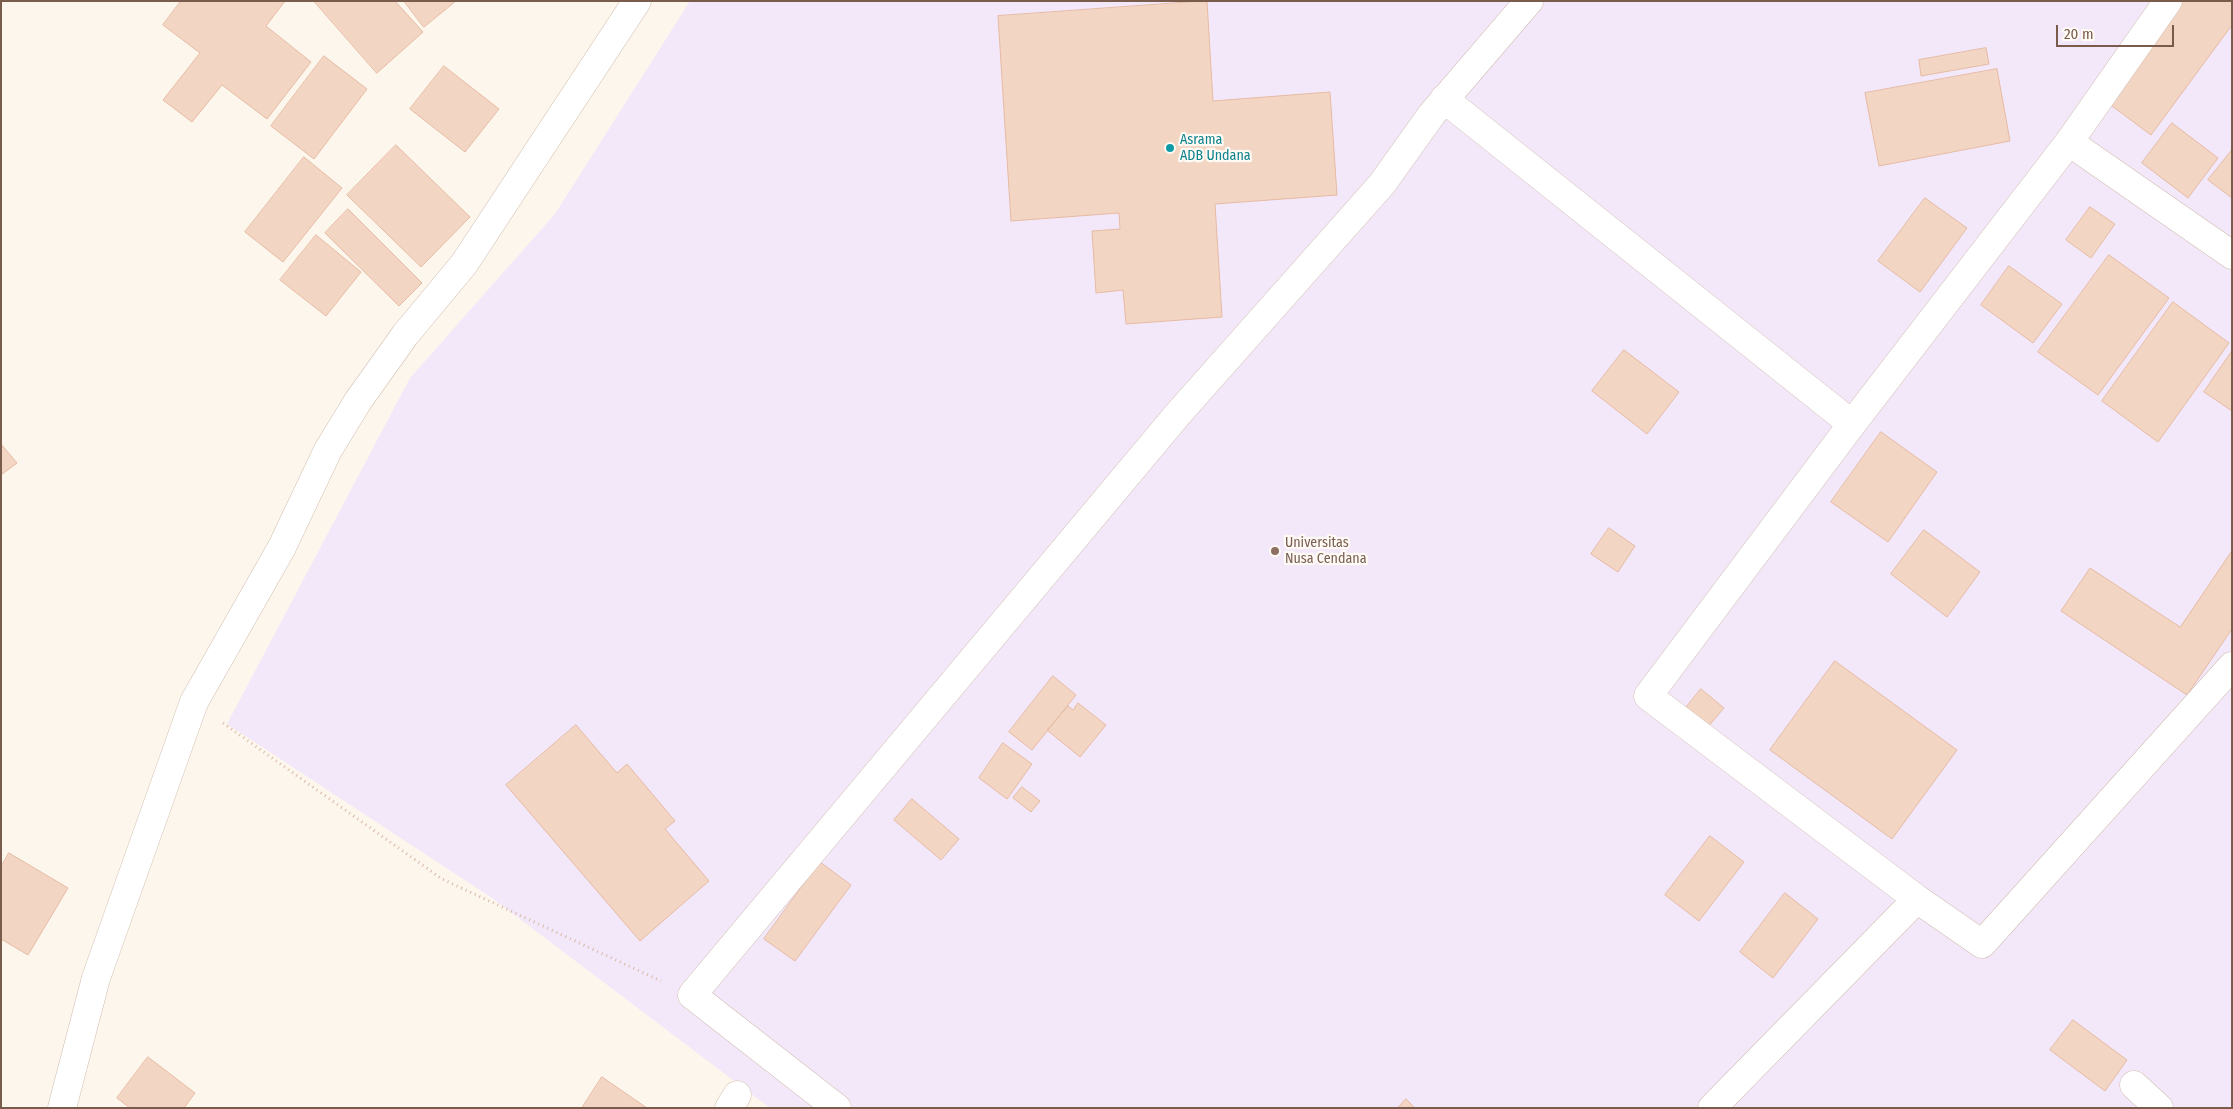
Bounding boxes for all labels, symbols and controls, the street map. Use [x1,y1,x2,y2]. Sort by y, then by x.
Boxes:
scale bar [2058,15,2176,47]
text: 20 m [2064,25,2094,43]
place label: Asrama ADB Undana [1180,132,1251,164]
marker: Asrama ADB Undana [1164,142,1176,154]
place label: Universitas Nusa Cendana [1285,535,1367,568]
marker: Universitas Nusa Cendana [1269,545,1281,557]

